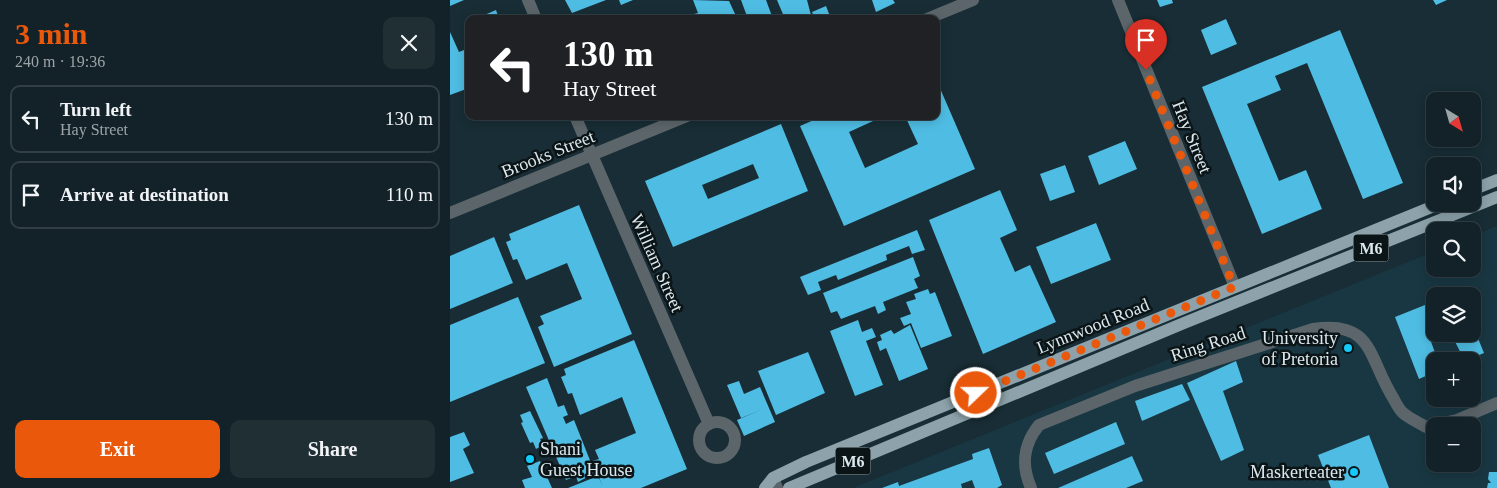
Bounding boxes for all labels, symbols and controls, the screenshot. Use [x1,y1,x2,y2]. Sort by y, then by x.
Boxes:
text: 3 min [15,17,88,50]
button: close [383,17,435,69]
pin [1125,19,1167,70]
icon: arrive [1132,26,1160,54]
icon: left [480,35,545,100]
text: 130 m [563,35,653,74]
text: 240 m · 19:36 [15,53,105,70]
text: Hay Street [563,76,656,101]
north arrow [1426,92,1481,148]
map controls [1426,92,1481,472]
street label: Hay Street [1168,98,1216,176]
text: Turn left [60,99,132,120]
icon: left [17,105,45,133]
text: 130 m [385,108,433,129]
text: Hay Street [60,121,128,138]
street label: Brooks Street [499,126,597,182]
button: sound [1426,157,1481,212]
icon: arrive [17,181,45,209]
text: Arrive at destination [60,184,229,205]
text: 110 m [386,184,433,205]
street label: William Street [627,211,687,315]
button: search [1426,222,1481,277]
road number: M6 [1354,234,1388,262]
button: layers [1426,287,1481,342]
street label: Lynnwood Road [1034,294,1152,358]
street label: Ring Road [1168,323,1248,365]
place label: University of Pretoria [1262,328,1338,369]
marker: University of Pretoria [1342,342,1354,354]
button: + [1426,352,1481,407]
position arrow [949,366,1001,418]
button: − [1426,417,1481,472]
button: Exit [15,420,220,478]
button: Share [230,420,435,478]
place label: Shani Guest House [540,439,633,480]
road number: M6 [836,448,870,474]
marker: Shani Guest House [524,453,536,465]
place label: Maskerteater [1250,462,1344,482]
marker: Maskerteater [1348,466,1360,478]

